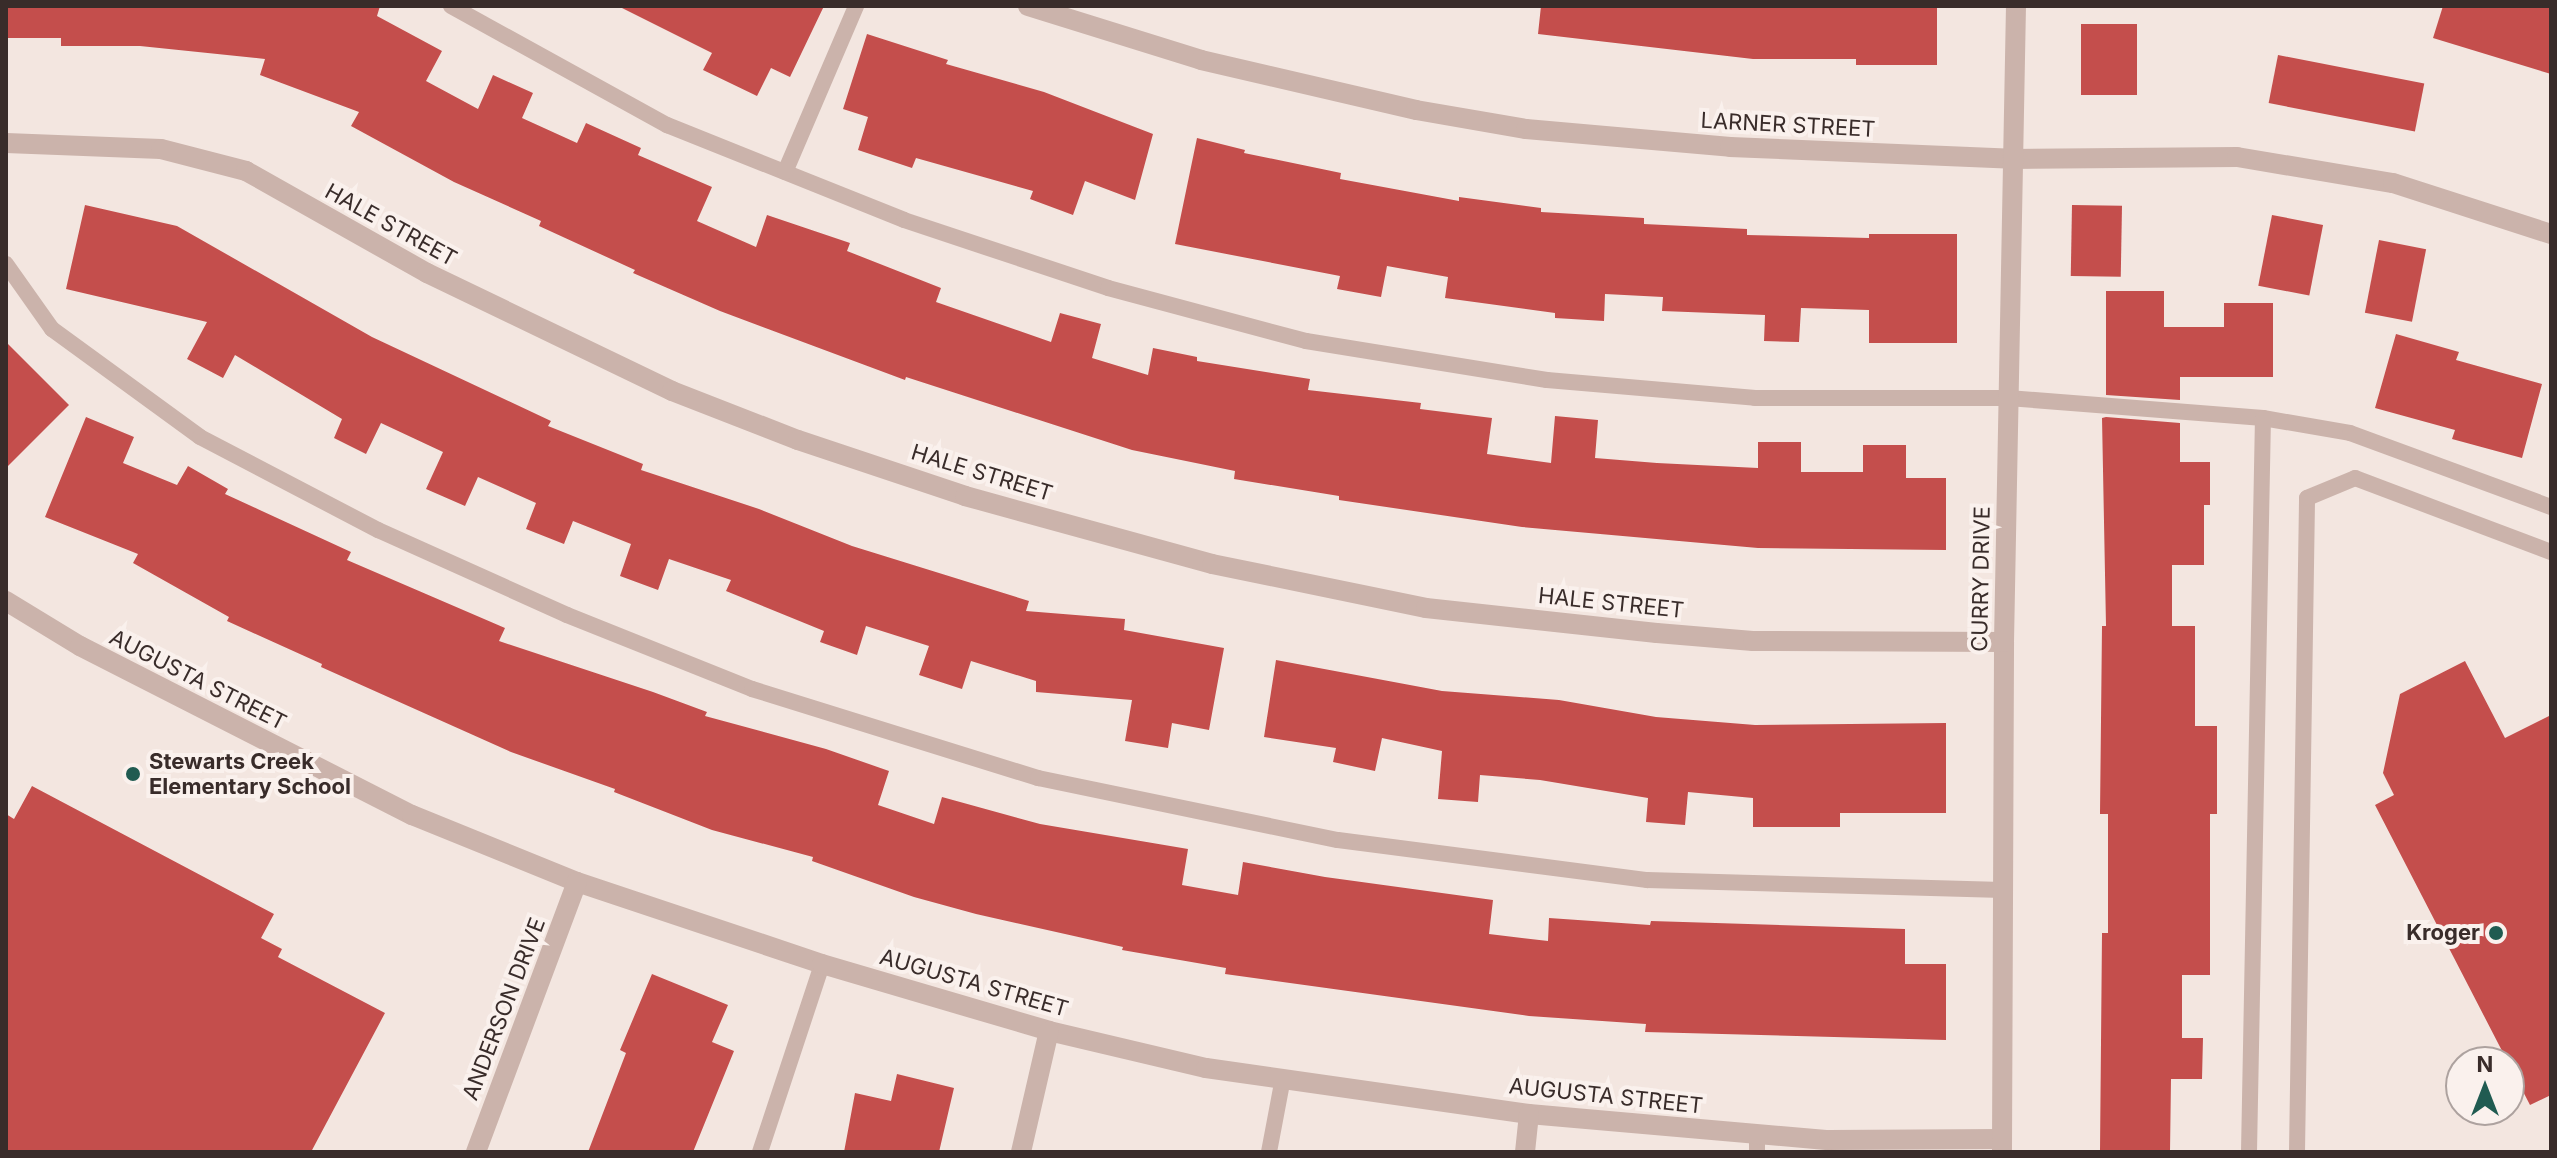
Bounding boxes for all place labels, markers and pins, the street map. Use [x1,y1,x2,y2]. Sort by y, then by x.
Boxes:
place label: Stewarts Creek Elementary School [149,748,351,800]
marker: Stewarts Creek Elementary School [124,765,142,783]
place label: Kroger [2406,920,2480,946]
marker: Kroger [2487,924,2505,942]

